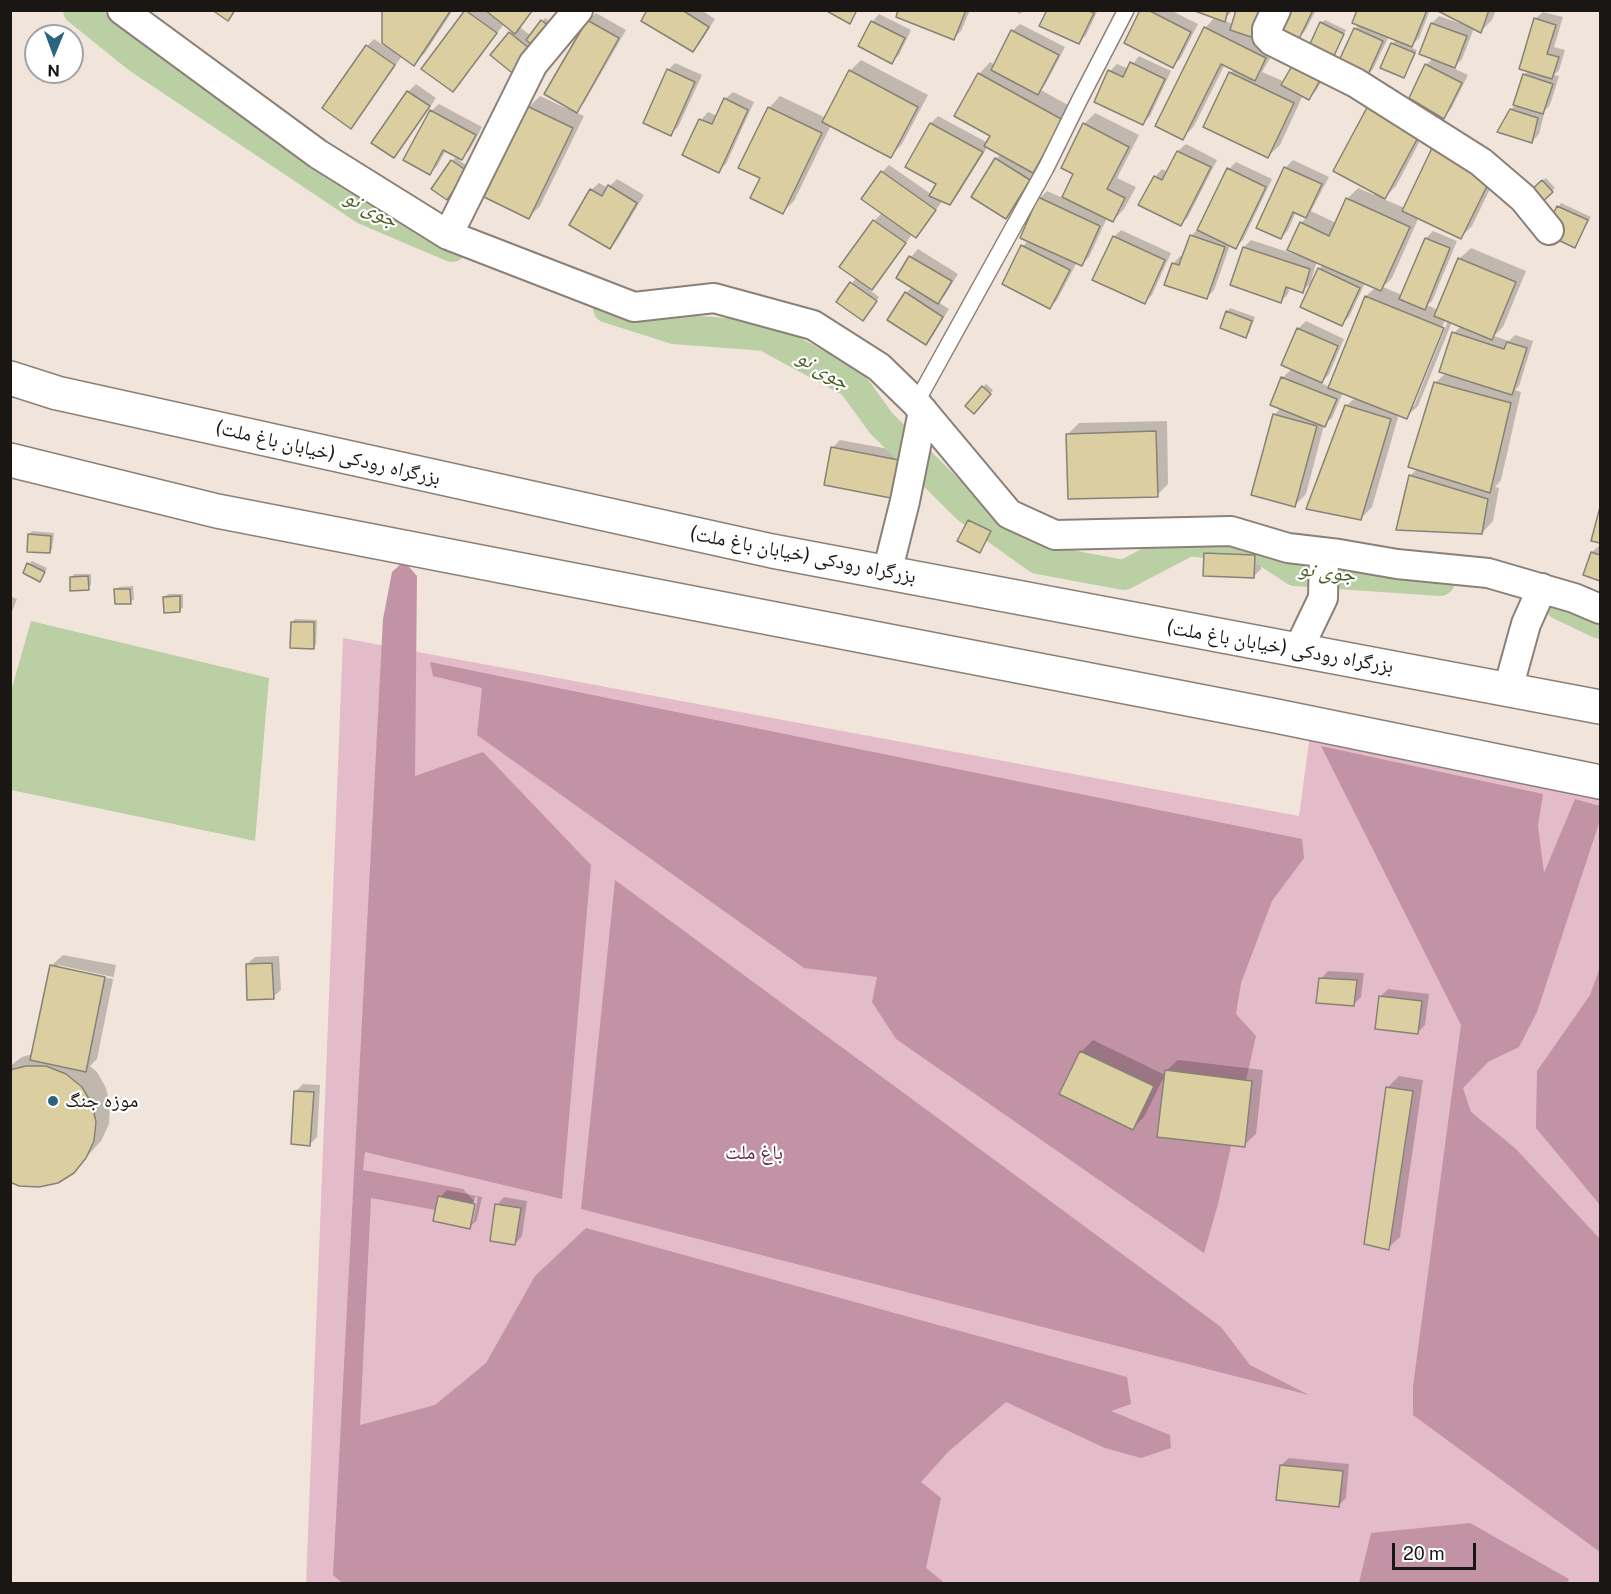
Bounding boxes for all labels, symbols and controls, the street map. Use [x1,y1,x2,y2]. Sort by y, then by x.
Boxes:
north arrow [24,24,84,84]
text: N [47,61,60,80]
water label: جوی نو [340,185,402,233]
water label: جوی نو [792,345,854,395]
street label: بزرگراه رودکی (خیابان باغ ملت) [213,415,443,491]
street label: بزرگراه رودکی (خیابان باغ ملت) [688,521,918,589]
water label: جوی نو [1297,556,1357,588]
street label: بزرگراه رودکی (خیابان باغ ملت) [1165,615,1395,679]
place label: موزه جنگ [65,1089,138,1113]
marker: موزه جنگ [46,1094,60,1108]
park label: باغ ملت [725,1141,783,1165]
scale bar [1395,1531,1479,1569]
text: 20 m [1403,1543,1445,1564]

